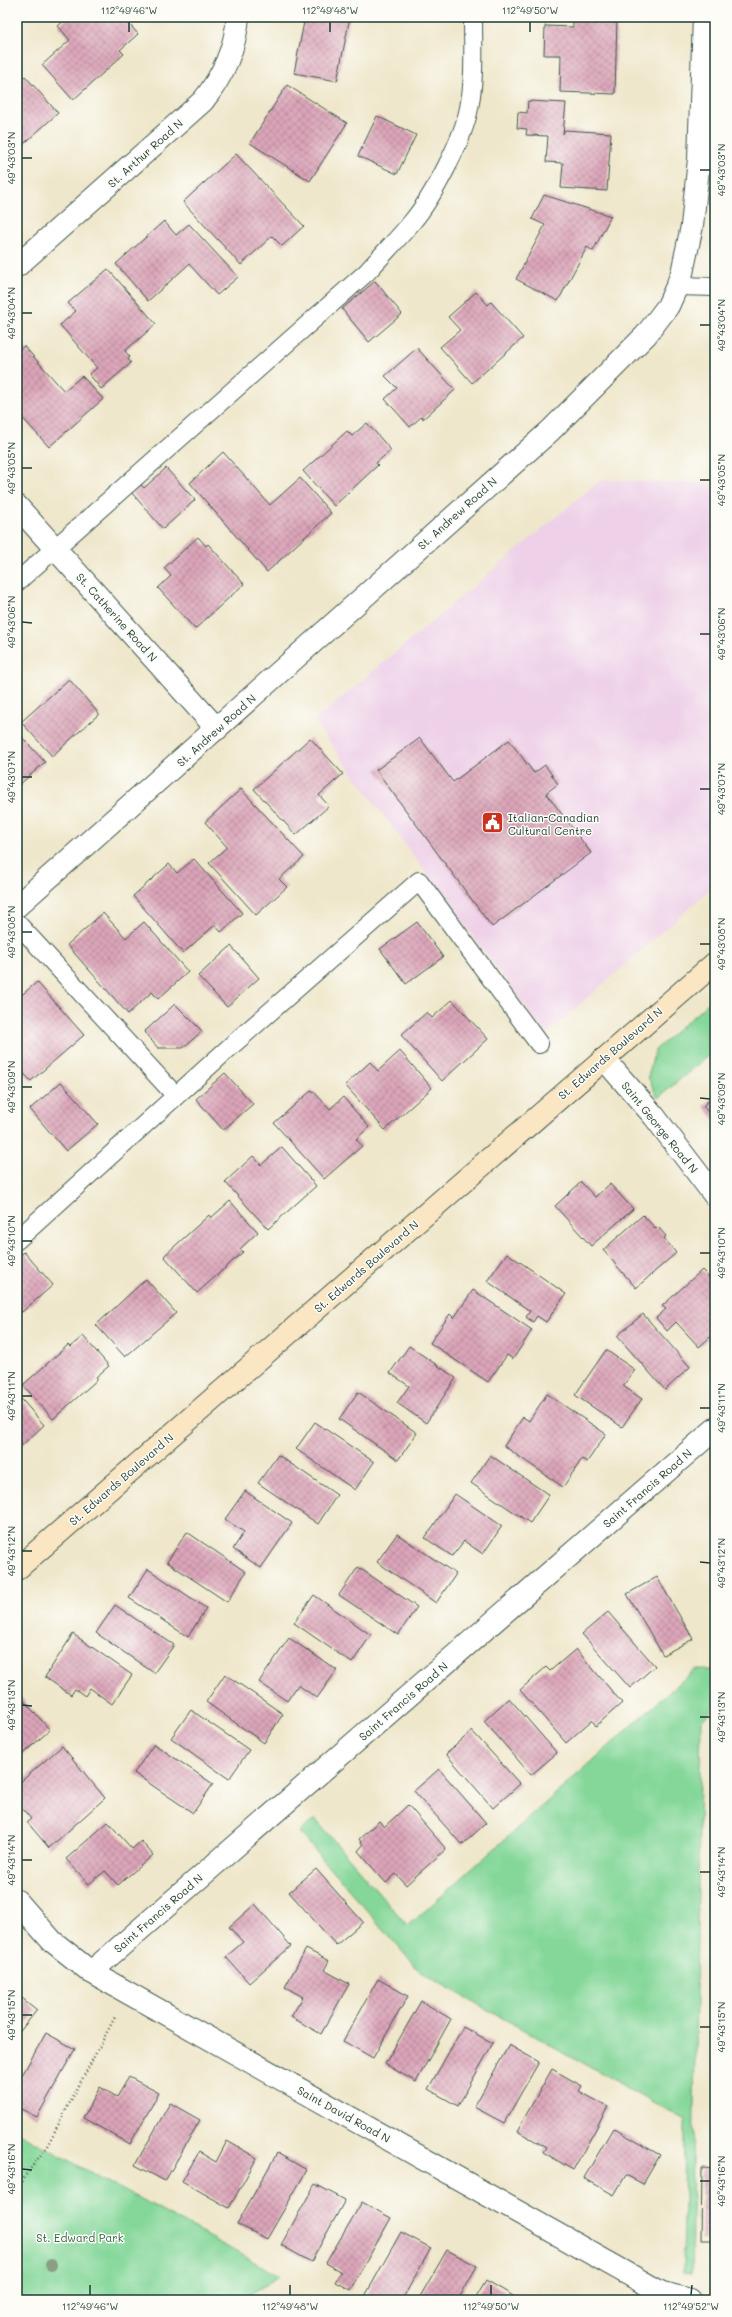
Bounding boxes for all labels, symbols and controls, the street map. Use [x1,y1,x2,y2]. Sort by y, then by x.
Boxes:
text: 112°49'46"W [101,3,158,17]
text: 112°49'48"W [302,3,359,17]
text: 112°49'50"W [502,3,559,17]
street label: St. Arthur Road N [104,115,186,191]
text: 49°43'03"N [4,132,18,184]
text: 49°43'03"N [714,144,728,196]
text: 49°43'04"N [4,287,18,339]
text: 49°43'04"N [714,299,728,351]
text: 49°43'05"N [4,442,18,494]
text: 49°43'05"N [714,454,728,506]
street label: St. Andrew Road N [414,473,500,553]
street label: St. Catherine Road N [73,569,161,665]
text: 49°43'06"N [4,596,18,648]
text: 49°43'06"N [714,608,728,660]
street label: St. Andrew Road N [173,690,259,770]
text: 49°43'07"N [4,751,18,803]
text: 49°43'07"N [714,763,728,815]
public building icon: Italian-Canadian Cultural Centre [479,810,505,836]
place label: Italian-Canadian Cultural Centre [508,810,599,838]
text: 49°43'08"N [4,906,18,958]
text: 49°43'08"N [714,918,728,970]
street label: St. Edwards Boulevard N [555,1004,665,1102]
text: 49°43'09"N [4,1061,18,1113]
text: 49°43'09"N [714,1073,728,1125]
street label: Saint George Road N [618,1078,702,1176]
text: 49°43'10"N [4,1215,18,1267]
street label: St. Edwards Boulevard N [311,1217,421,1315]
text: 49°43'10"N [714,1227,728,1279]
text: 49°43'11"N [4,1371,18,1421]
text: 49°43'11"N [714,1383,728,1433]
street label: St. Edwards Boulevard N [66,1430,176,1528]
street label: Saint Francis Road N [599,1445,695,1531]
text: 49°43'12"N [4,1526,18,1576]
text: 49°43'12"N [714,1538,728,1588]
street label: Saint Francis Road N [355,1658,451,1744]
text: 49°43'13"N [4,1680,18,1730]
text: 49°43'13"N [714,1692,728,1742]
text: 49°43'14"N [4,1835,18,1885]
text: 49°43'14"N [714,1847,728,1897]
street label: Saint Francis Road N [110,1870,206,1956]
text: 49°43'15"N [4,1990,18,2040]
text: 49°43'15"N [714,2002,728,2052]
street label: Saint David Road N [295,2082,393,2146]
text: 49°43'16"N [4,2144,18,2195]
text: 49°43'16"N [714,2156,728,2207]
park label: St. Edward Park [36,2230,124,2245]
text: 112°49'46"W [62,2299,119,2313]
text: 112°49'48"W [262,2299,319,2313]
text: 112°49'50"W [463,2299,520,2313]
text: 112°49'52"W [663,2299,719,2313]

